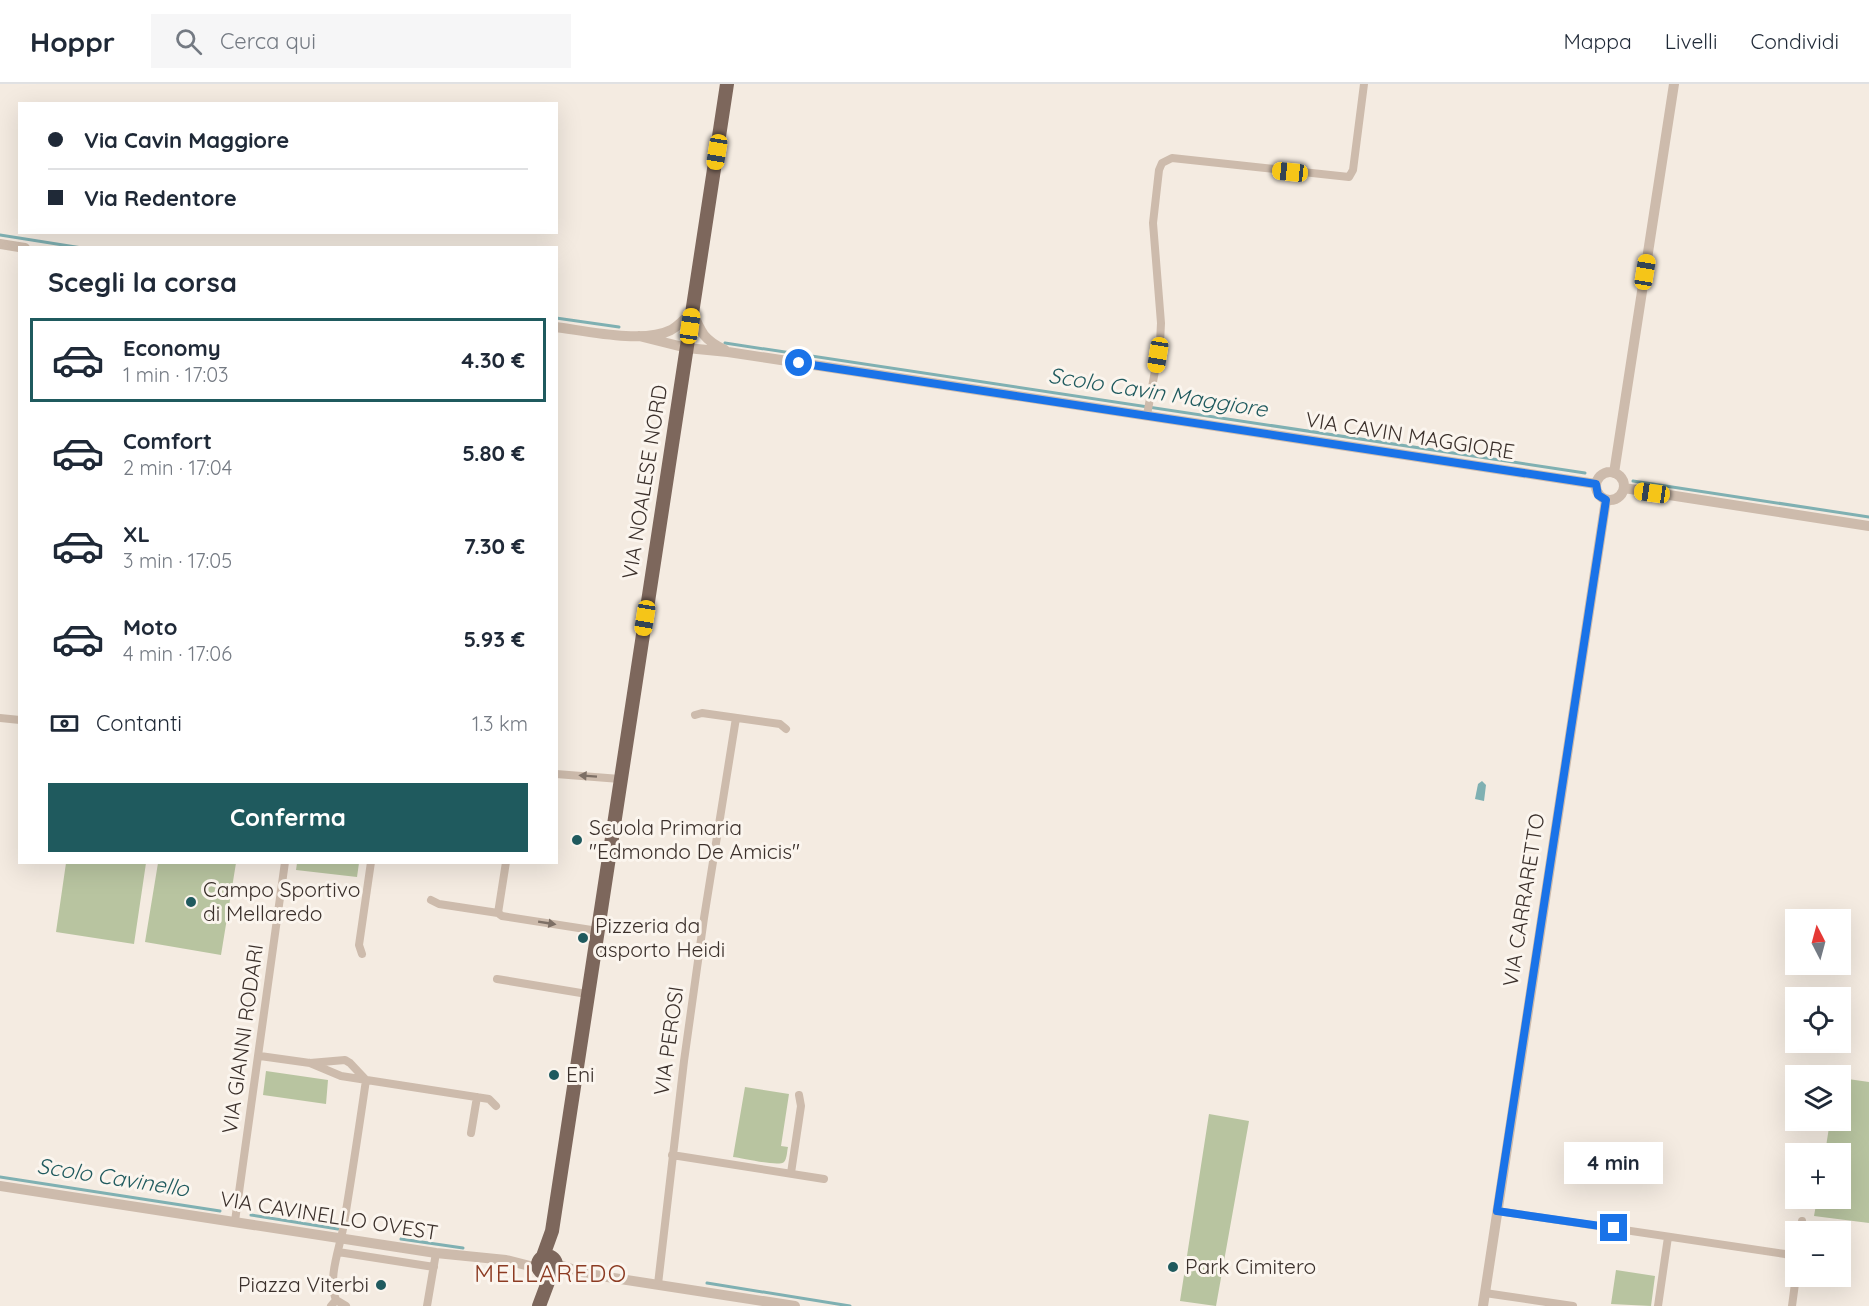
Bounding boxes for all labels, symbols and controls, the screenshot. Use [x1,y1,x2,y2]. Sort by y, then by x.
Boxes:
search box [151,14,571,68]
text: Hoppr [30,24,115,59]
icon: search [172,25,205,58]
text: Cerca qui [220,27,316,55]
text: Mappa [1563,28,1632,54]
text: Livelli [1665,28,1717,54]
text: Condividi [1750,28,1839,54]
text: Via Cavin Maggiore [84,126,289,154]
car [705,133,729,171]
car [1271,161,1309,183]
text: Via Redentore [84,184,237,212]
car [1633,253,1657,291]
text: Scegli la corsa [48,265,237,299]
car [679,307,701,345]
icon: car [51,333,105,387]
text: Economy [123,334,221,362]
car [1146,336,1170,374]
text: 4.30 € [461,346,525,374]
route start [785,349,812,376]
water label: Scolo Cavin Maggiore [1047,361,1271,423]
text: 1 min · 17:03 [123,362,229,387]
street label: VIA NOALESE NORD [616,383,672,581]
street label: VIA CAVIN MAGGIORE [1304,406,1517,464]
icon: car [51,426,105,480]
text: Comfort [123,427,212,455]
text: 5.80 € [462,439,525,467]
text: 2 min · 17:04 [123,455,232,480]
car [1633,482,1671,504]
icon: car [51,519,105,573]
text: XL [123,520,150,548]
text: 7.30 € [464,532,525,560]
text: 3 min · 17:05 [123,548,232,573]
car [633,599,657,637]
icon: car [51,612,105,666]
text: Moto [123,613,177,641]
text: 5.93 € [463,625,525,653]
text: 4 min · 17:06 [123,641,232,666]
icon: cash [48,707,81,740]
text: Contanti [96,709,182,737]
text: 1.3 km [472,711,528,736]
one-way arrow [579,771,598,781]
button: Conferma [48,783,528,852]
street label: VIA CARRARETTO [1496,811,1550,988]
place label: Scuola Primaria "Edmondo De Amicis" [589,814,800,864]
marker: Scuola Primaria "Edmondo De Amicis" [570,833,584,847]
place label: Campo Sportivo di Mellaredo [203,876,360,926]
marker: Campo Sportivo di Mellaredo [184,895,198,909]
north arrow [1785,909,1851,975]
map controls [1785,909,1851,1287]
place label: Pizzeria da asporto Heidi [595,912,725,962]
one-way arrow [538,918,557,927]
marker: Pizzeria da asporto Heidi [576,931,590,945]
street label: VIA GIANNI RODARI [216,942,268,1135]
street label: VIA PEROSI [647,985,689,1097]
button: locate [1785,987,1851,1053]
place label: Eni [566,1061,595,1087]
button: layers [1785,1065,1851,1131]
marker: Eni [547,1068,561,1082]
callout: 4 min [1564,1141,1664,1183]
button: + [1785,1143,1851,1209]
text: 4 min [1587,1150,1640,1175]
water label: Scolo Cavinello [35,1151,193,1203]
street label: VIA CAVINELLO OVEST [218,1185,440,1245]
route end [1600,1214,1627,1241]
button: − [1785,1221,1851,1287]
place label: Park Cimitero [1185,1253,1316,1279]
district label: MELLAREDO [474,1258,628,1288]
marker: Park Cimitero [1166,1260,1180,1274]
place label: Piazza Viterbi [238,1271,369,1297]
marker: Piazza Viterbi [374,1278,388,1292]

